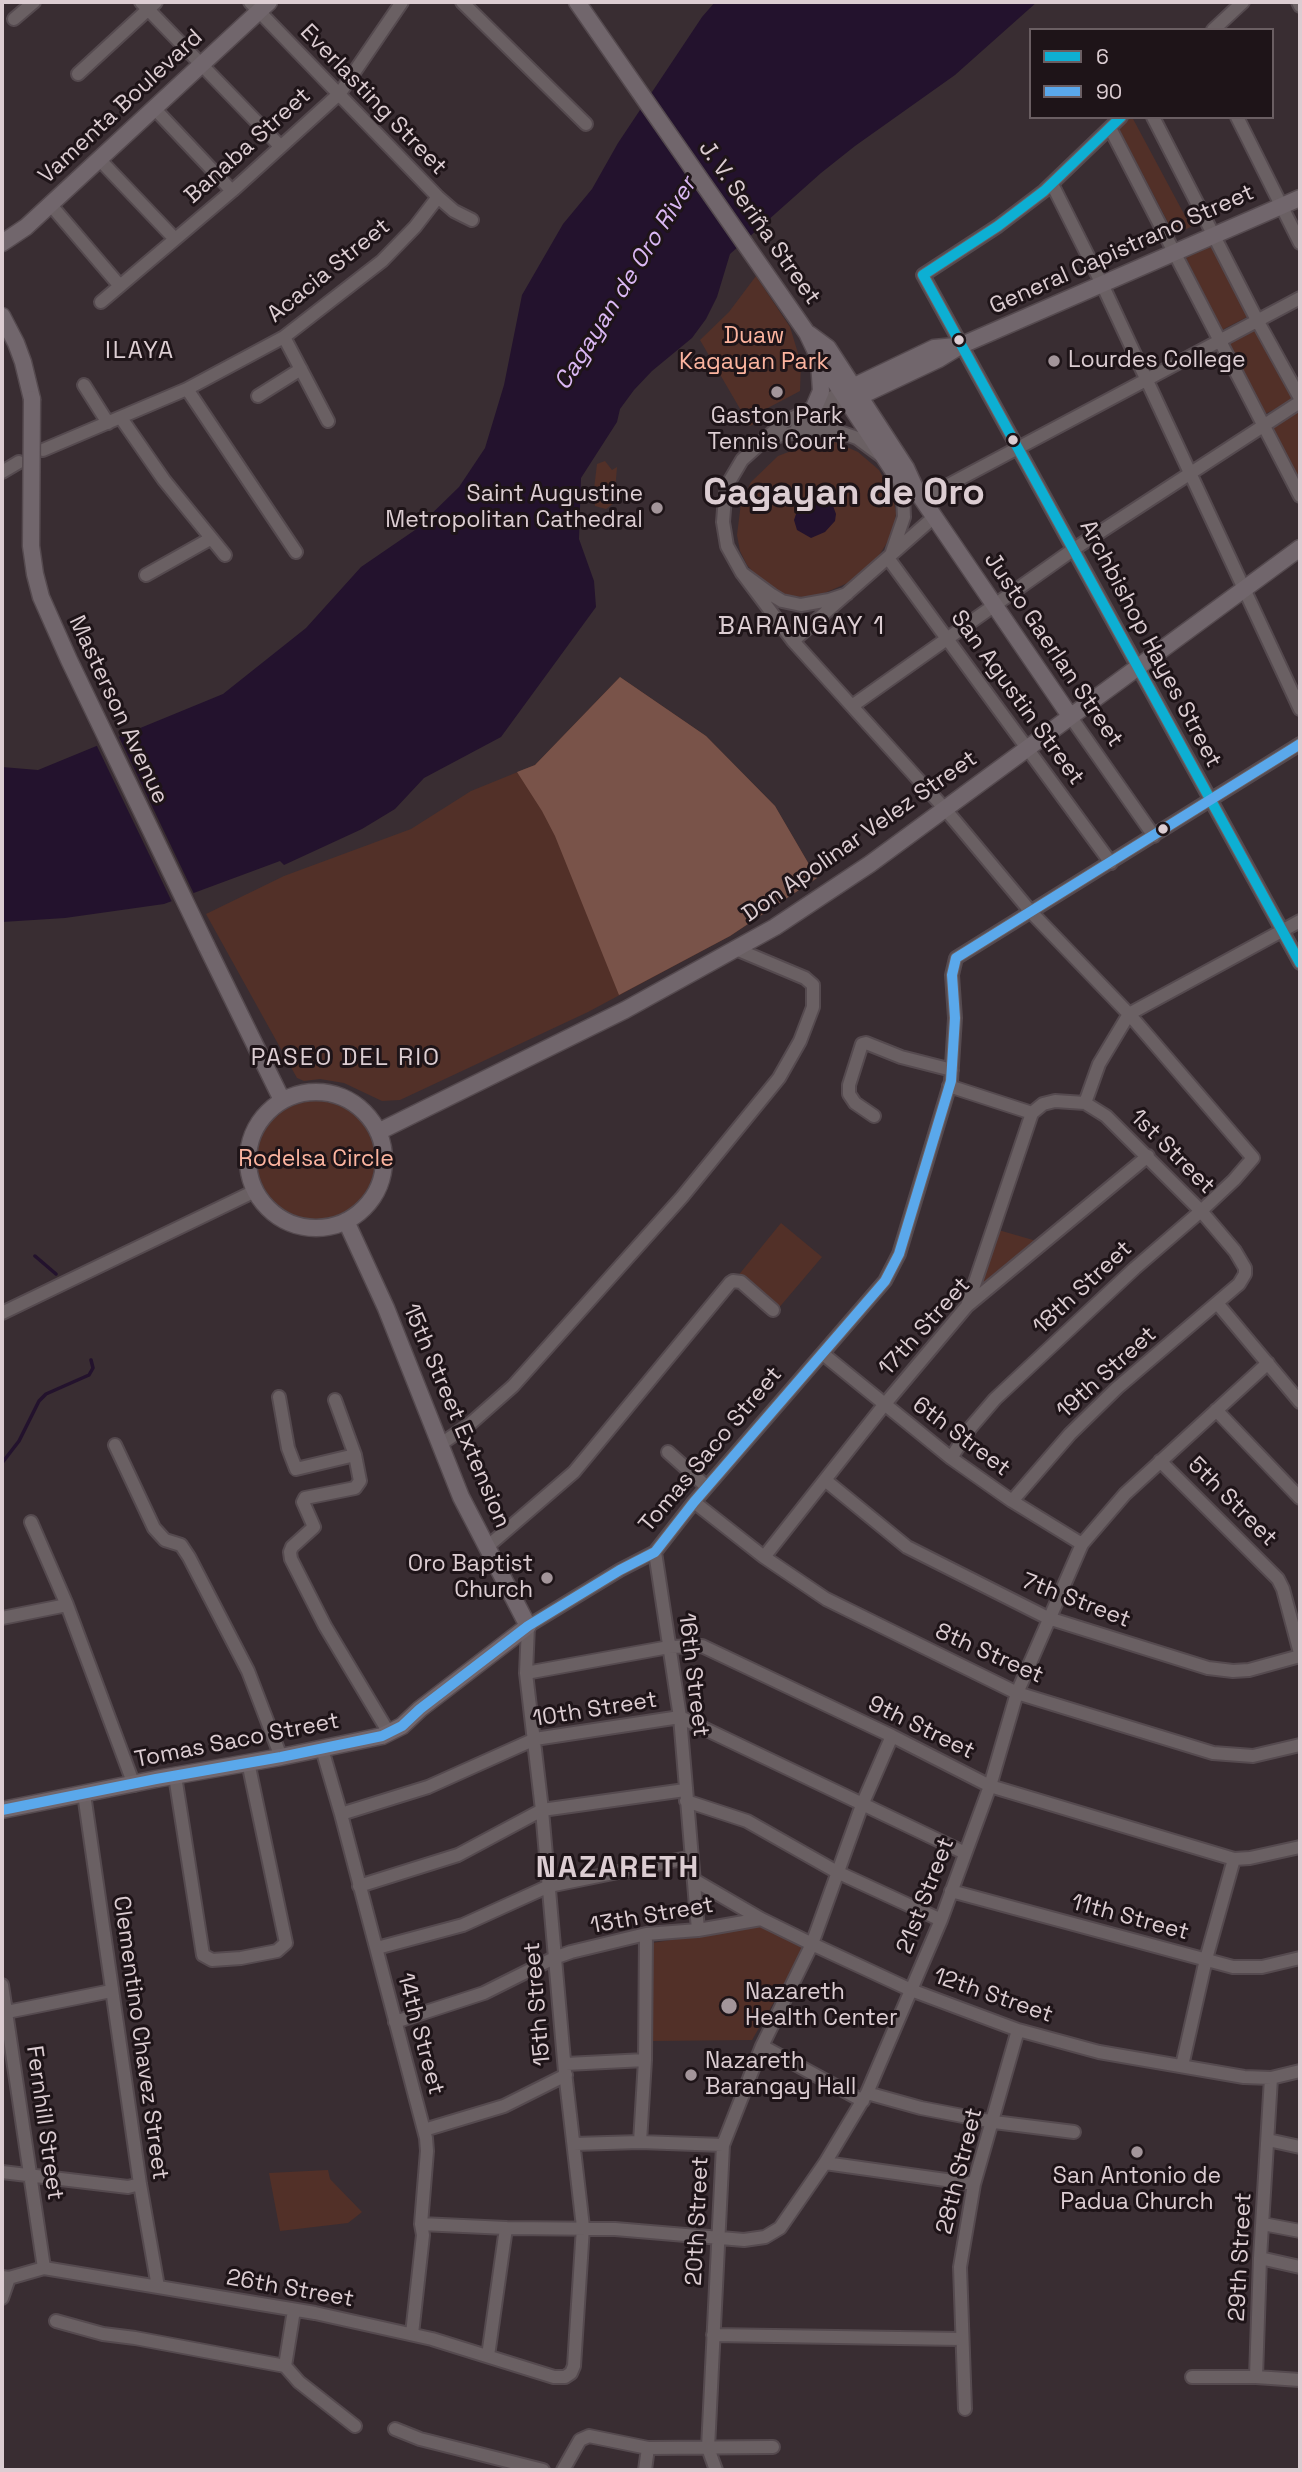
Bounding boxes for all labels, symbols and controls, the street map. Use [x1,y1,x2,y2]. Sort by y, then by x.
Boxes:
street label: Everlasting Street [294,19,452,181]
street label: Vamenta Boulevard [33,24,209,190]
legend [1029,28,1274,119]
text: 6 [1096,43,1109,70]
text: 90 [1096,78,1122,105]
street label: Banaba Street [179,82,317,210]
street label: J. V. Seriña Street [692,136,826,310]
water label: Cagayan de Oro River [549,172,703,396]
street label: General Capistrano Street [986,179,1258,321]
street label: Acacia Street [262,213,396,329]
park label: Duaw Kagayan Park [679,323,829,377]
unlabelled marker [952,333,966,347]
district label: ILAYA [106,337,174,365]
place label: Lourdes College [1068,347,1246,375]
marker: Lourdes College [1046,353,1062,369]
marker: Gaston Park Tennis Court [769,384,785,400]
place label: Gaston Park Tennis Court [707,403,847,457]
unlabelled marker [1006,433,1020,447]
district label: Cagayan de Oro [703,472,985,516]
place label: Saint Augustine Metropolitan Cathedral [385,481,643,535]
marker: Saint Augustine Metropolitan Cathedral [649,500,665,516]
street label: Archbishop Hayes Street [1073,516,1227,772]
street label: Justo Gaerlan Street [978,547,1128,753]
street label: San Agustin Street [944,605,1090,791]
street label: Masterson Avenue [62,611,174,809]
district label: BARANGAY 1 [719,611,885,643]
street label: Don Apolinar Velez Street [737,745,983,929]
unlabelled marker [1156,822,1170,836]
district label: PASEO DEL RIO [252,1044,440,1072]
street label: 1st Street [1124,1104,1220,1200]
park label: Rodelsa Circle [238,1146,394,1174]
street label: 18th Street [1028,1235,1138,1341]
street label: 17th Street [873,1272,977,1382]
street label: 15th Street Extension [396,1300,516,1532]
street label: 19th Street [1051,1321,1163,1425]
street label: Tomas Saco Street [634,1362,788,1538]
street label: 6th Street [907,1391,1015,1483]
street label: 5th Street [1182,1452,1282,1552]
place label: Oro Baptist Church [408,1551,533,1605]
street label: 7th Street [1018,1568,1134,1634]
marker: Oro Baptist Church [539,1570,555,1586]
street label: 16th Street [672,1611,714,1739]
street label: 8th Street [931,1618,1047,1690]
street label: 10th Street [531,1687,659,1733]
street label: 9th Street [863,1690,979,1766]
street label: Tomas Saco Street [132,1708,342,1774]
street label: 21st Street [891,1834,961,1958]
district label: NAZARETH [537,1851,699,1887]
street label: 11th Street [1068,1889,1192,1947]
street label: 13th Street [588,1892,716,1940]
street label: Clementino Chavez Street [106,1894,174,2182]
street label: 15th Street [519,1941,557,2067]
street label: 12th Street [930,1963,1056,2029]
street label: 14th Street [391,1970,449,2098]
place label: Nazareth Health Center [745,1979,898,2033]
marker: Nazareth Health Center [719,1996,739,2016]
street label: Fernhill Street [19,2044,69,2202]
place label: Nazareth Barangay Hall [705,2048,856,2102]
marker: Nazareth Barangay Hall [683,2067,699,2083]
street label: 28th Street [931,2105,989,2237]
marker: San Antonio de Padua Church [1129,2144,1145,2160]
street label: 20th Street [681,2156,715,2286]
place label: San Antonio de Padua Church [1053,2163,1221,2217]
street label: 29th Street [1224,2192,1258,2322]
street label: 26th Street [224,2264,356,2314]

